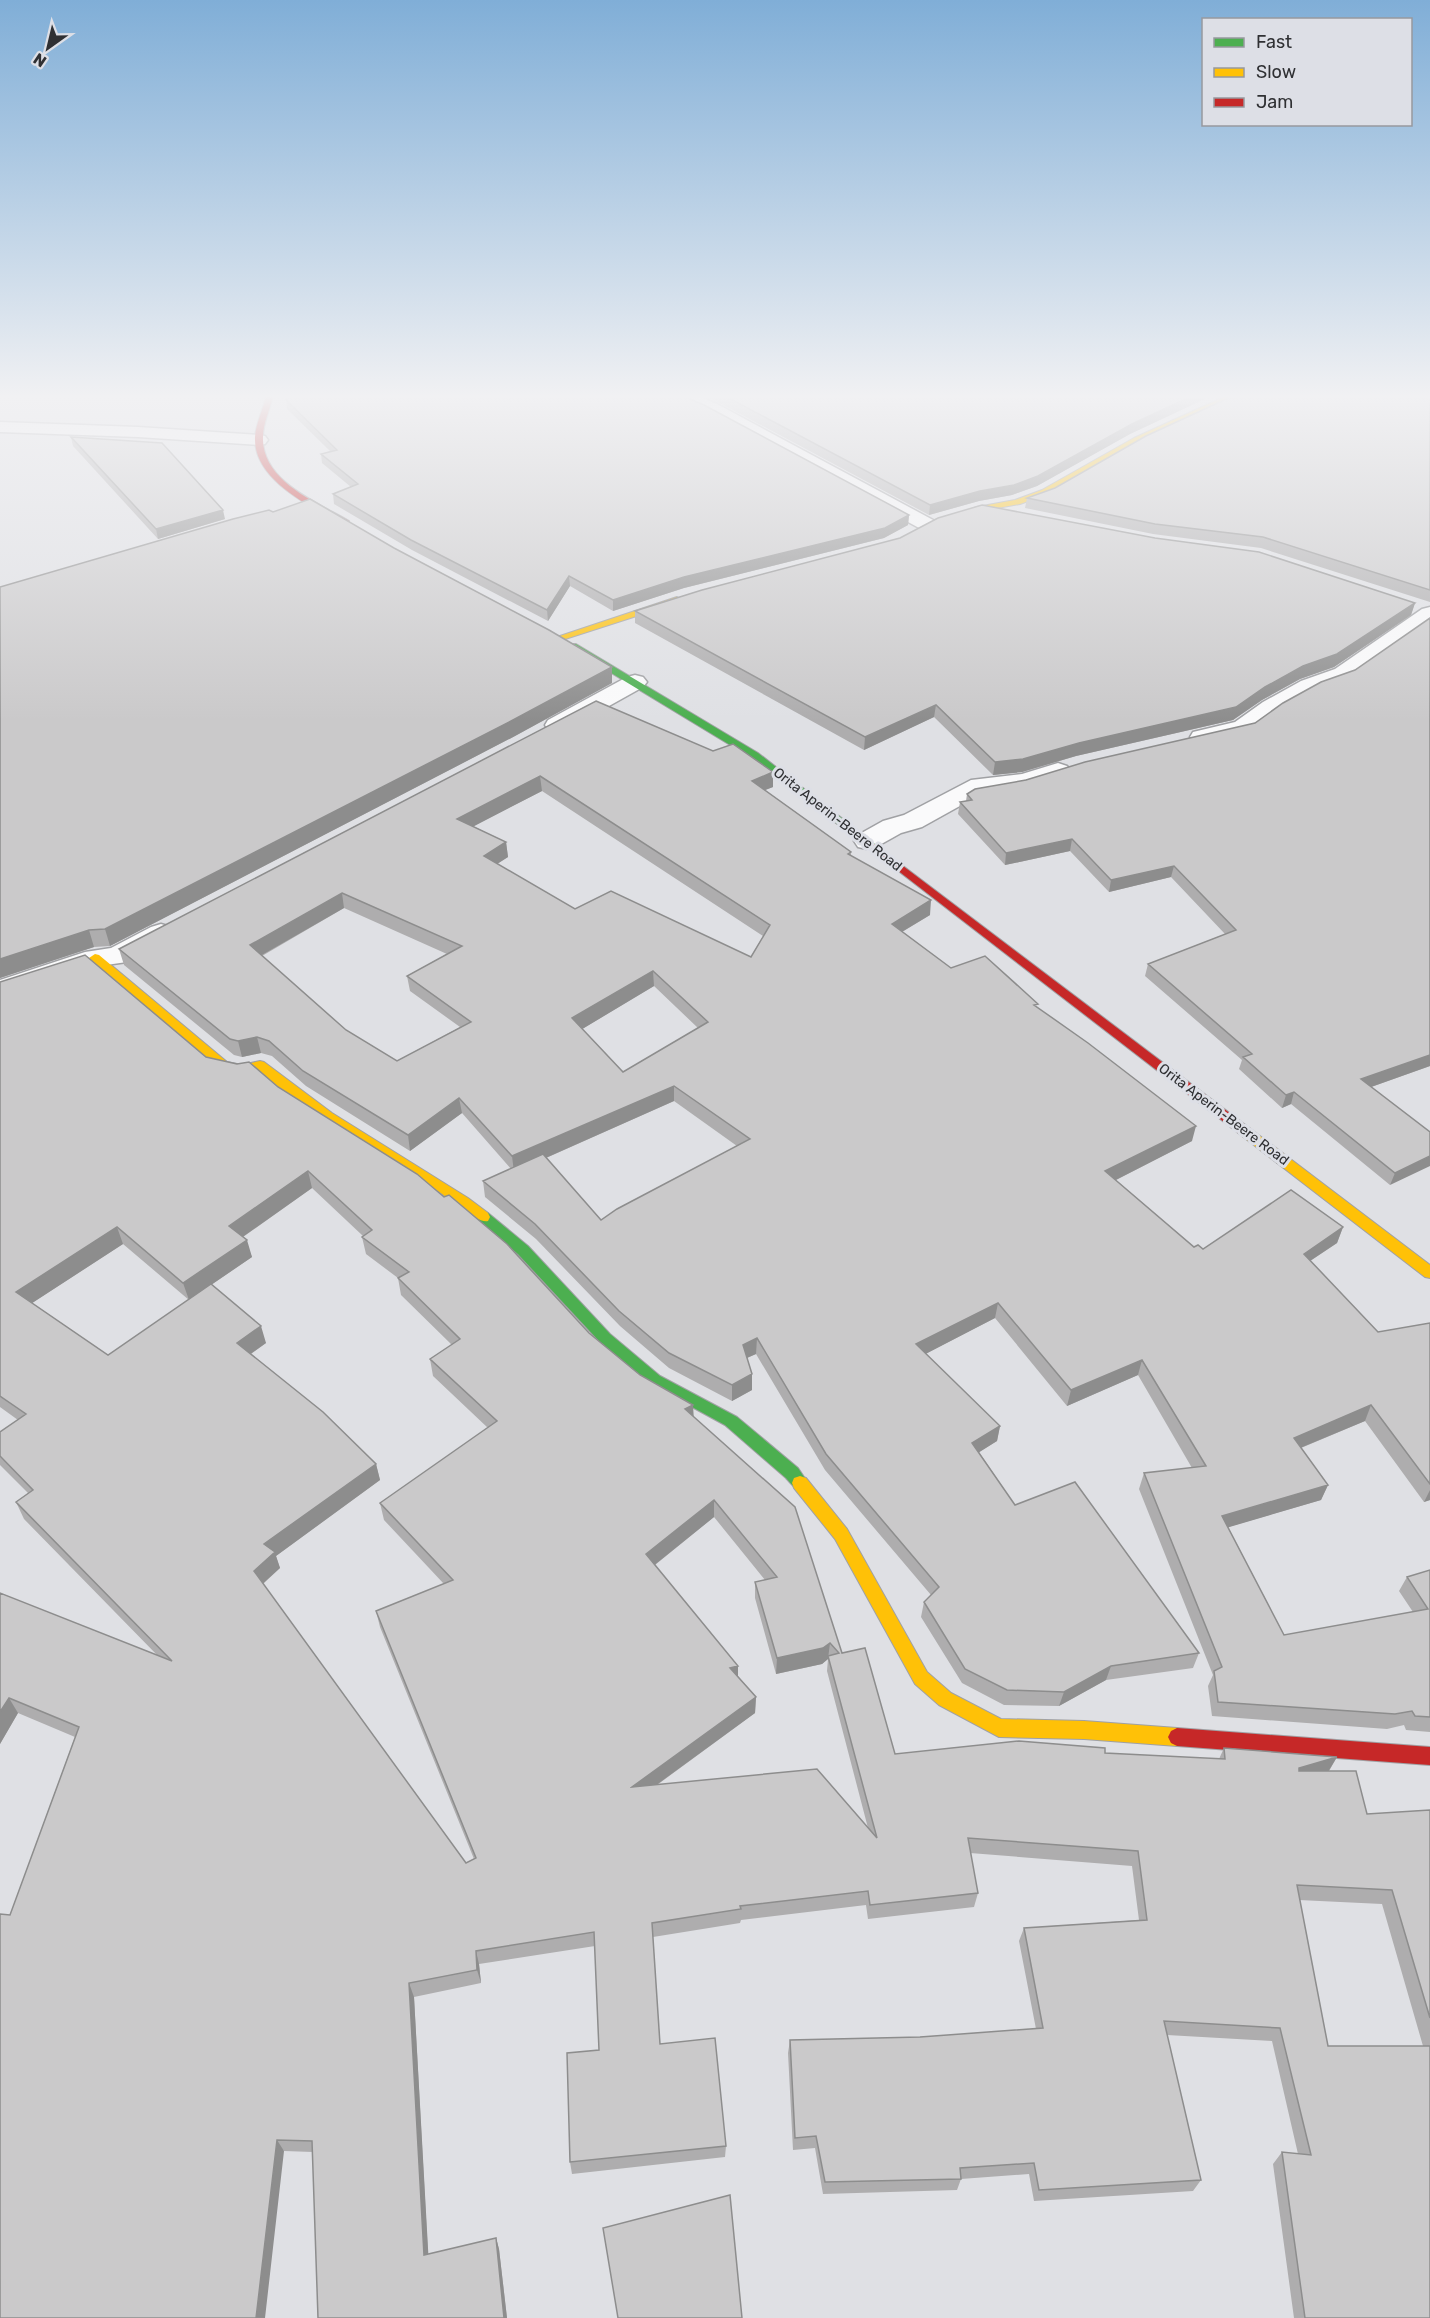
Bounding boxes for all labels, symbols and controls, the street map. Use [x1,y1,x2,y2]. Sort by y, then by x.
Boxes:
north arrow [18,18,78,78]
legend [1202,18,1412,126]
text: Fast [1256,31,1292,53]
text: N [30,49,50,71]
text: Slow [1256,61,1296,83]
text: Jam [1256,91,1293,113]
street label: Orita Aperin-Beere Road [770,764,905,875]
street label: Orita Aperin-Beere Road [1155,1060,1292,1169]

